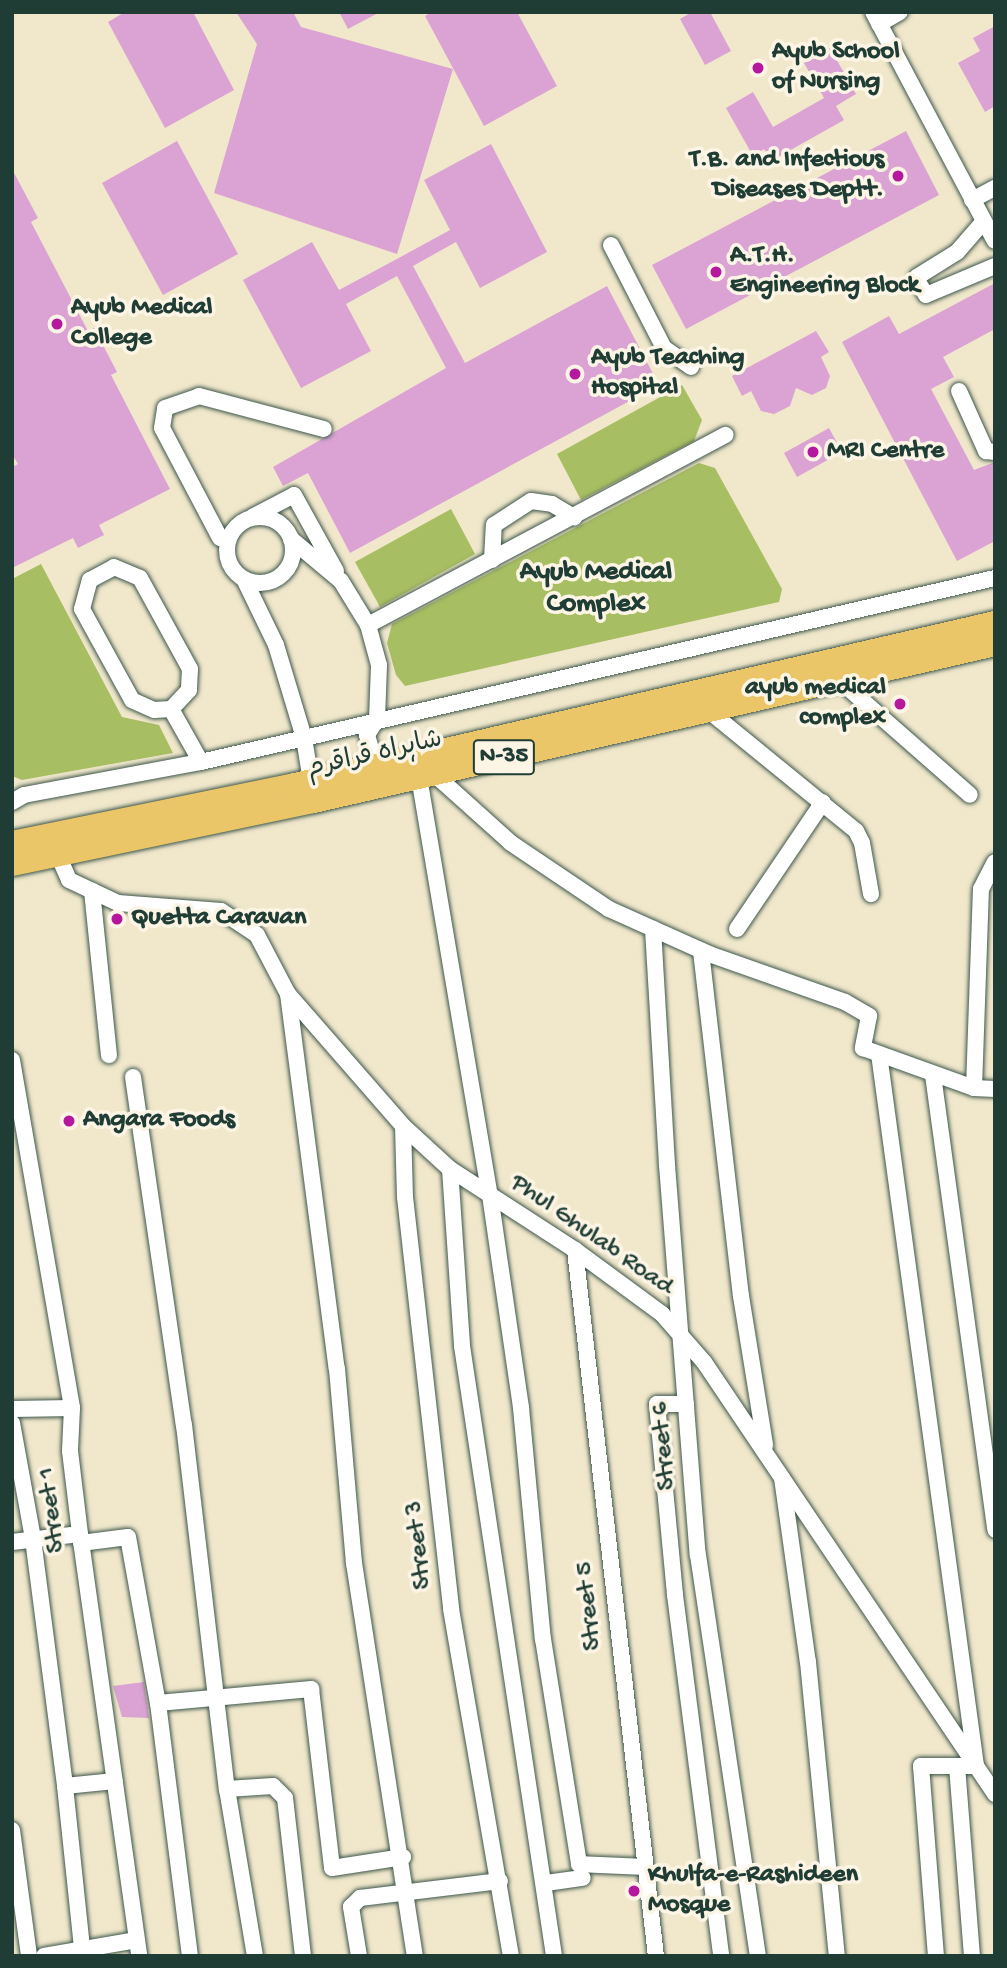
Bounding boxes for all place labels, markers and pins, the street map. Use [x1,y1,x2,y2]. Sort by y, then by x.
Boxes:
place label: Ayub School of Nursing [772,37,900,98]
marker: Ayub School of Nursing [750,60,766,76]
place label: T.B. and Infectious Diseases Deptt. [690,145,884,206]
marker: T.B. and Infectious Diseases Deptt. [890,168,906,184]
place label: A.T.H. Engineering Block [730,241,919,302]
marker: A.T.H. Engineering Block [708,264,724,280]
place label: Ayub Medical College [71,293,213,354]
marker: Ayub Medical College [49,316,65,332]
place label: Ayub Teaching Hospital [591,343,745,404]
marker: Ayub Teaching Hospital [565,364,585,384]
place label: MRI Centre [827,436,944,468]
marker: MRI Centre [805,444,821,460]
place label: ayub medical complex [745,673,886,734]
marker: ayub medical complex [892,696,908,712]
place label: Quetta Caravan [131,903,306,935]
marker: Quetta Caravan [109,911,125,927]
place label: Angara Foods [83,1105,235,1137]
marker: Angara Foods [61,1113,77,1129]
place label: Khulfa-e-Rashideen Mosque [648,1860,858,1922]
marker: Khulfa-e-Rashideen Mosque [626,1883,642,1899]

